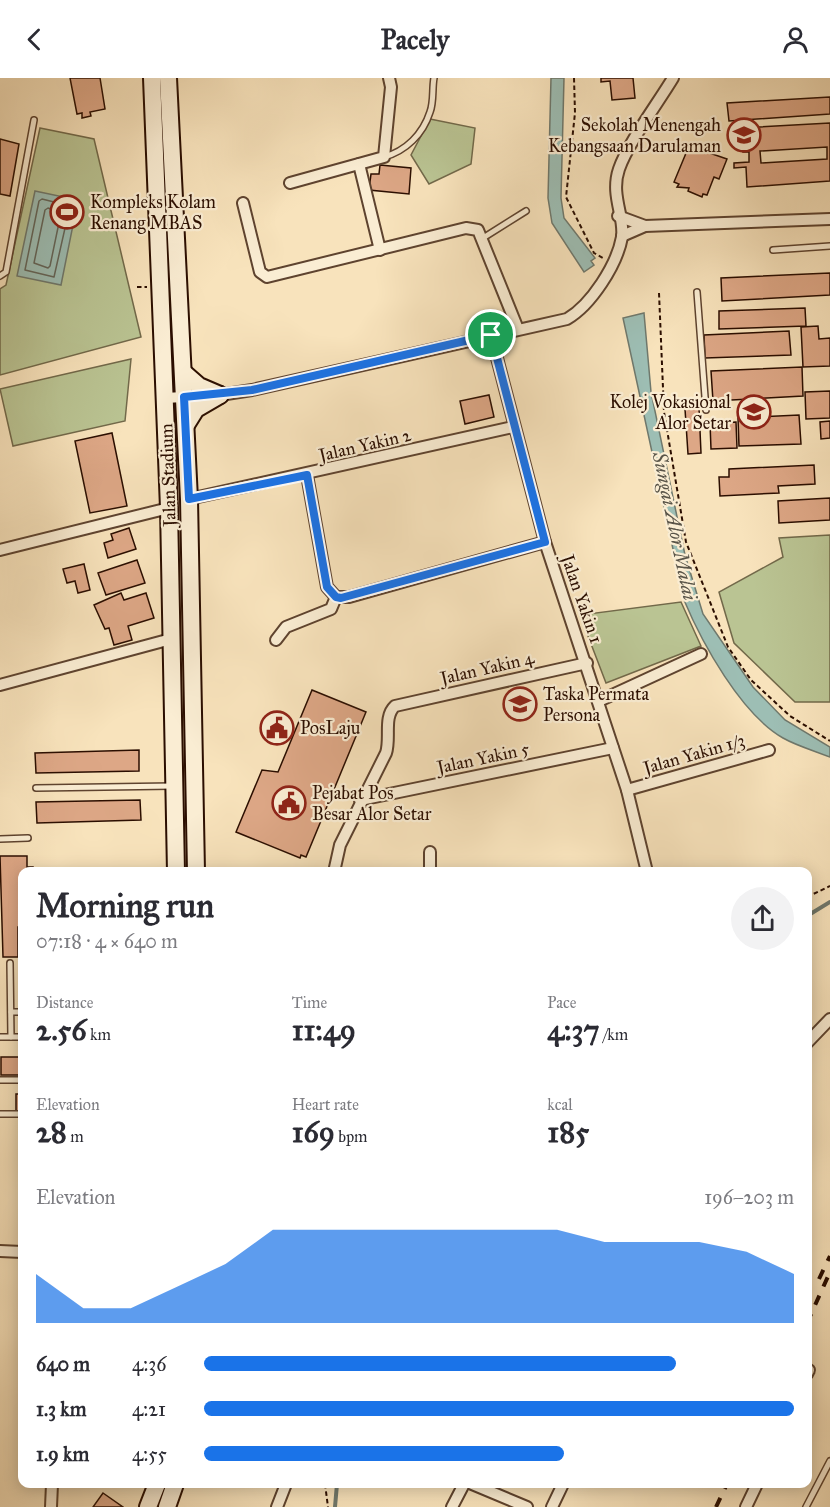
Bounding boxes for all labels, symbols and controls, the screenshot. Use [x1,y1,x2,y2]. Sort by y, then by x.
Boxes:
icon: back [18,23,51,56]
text: Pacely [381,23,449,56]
icon: person [779,23,812,56]
place label: Sekolah Menengah Kebangsaan Darulaman [548,114,721,158]
school or university icon: Sekolah Menengah Kebangsaan Darulaman [726,117,762,153]
place label: Kompleks Kolam Renang MBAS [90,191,216,235]
sports icon: Kompleks Kolam Renang MBAS [49,194,85,230]
pin [465,309,516,360]
icon: arrive [474,318,507,351]
place label: Kolej Vokasional Alor Setar [610,391,731,434]
school or university icon: Kolej Vokasional Alor Setar [736,394,772,430]
street label: Jalan Stadium [155,423,182,529]
street label: Jalan Yakin 2 [315,424,414,468]
water label: Sungai Alor Malai [647,449,702,603]
street label: Jalan Yakin 1 [555,550,607,647]
street label: Jalan Yakin 4 [436,646,537,691]
place label: Taska Permata Persona [543,683,649,726]
school or university icon: Taska Permata Persona [502,686,538,722]
public building icon: PosLaju [259,710,295,746]
place label: PosLaju [300,717,361,739]
street label: Jalan Yakin 1/3 [639,729,748,780]
street label: Jalan Yakin 5 [433,737,532,780]
place label: Pejabat Pos Besar Alor Setar [312,782,432,825]
public building icon: Pejabat Pos Besar Alor Setar [271,785,307,821]
text: Morning run [36,886,214,926]
button: share [731,887,794,950]
text: 07:18 · 4 × 640 m [36,929,178,953]
text: Distance [36,993,93,1012]
text: Time [292,993,327,1012]
text: Pace [547,993,576,1012]
text: 2.56 [36,1012,87,1048]
text: 11:49 [292,1012,356,1048]
text: 4:37 [547,1012,600,1048]
text: km [87,1025,111,1044]
text: /km [600,1025,628,1044]
text: Elevation [36,1095,100,1114]
text: Heart rate [292,1095,359,1114]
text: kcal [547,1095,572,1114]
text: 28 [36,1114,67,1150]
text: 169 [292,1114,335,1150]
text: 185 [547,1114,589,1150]
text: m [67,1127,84,1146]
text: bpm [335,1127,368,1146]
text: Elevation [36,1185,115,1209]
text: 196–203 m [704,1185,794,1209]
text: 640 m [36,1352,90,1376]
text: 4:36 [132,1352,166,1376]
text: 1.3 km [36,1397,86,1421]
text: 4:21 [132,1397,166,1421]
text: 1.9 km [36,1442,89,1466]
text: 4:55 [132,1442,167,1466]

